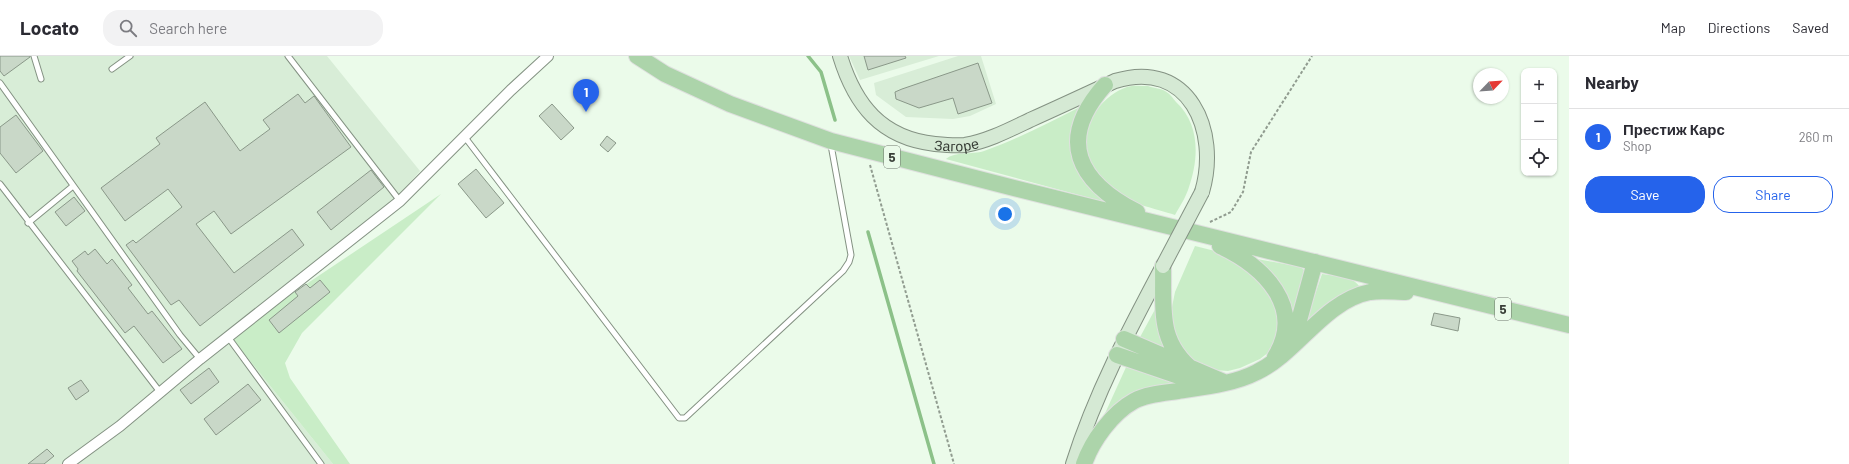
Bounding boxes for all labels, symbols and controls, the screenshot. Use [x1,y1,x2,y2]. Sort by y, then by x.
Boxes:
search box [103,10,383,46]
text: Locato [20,16,79,39]
icon: search [117,17,139,39]
text: Search here [149,19,227,37]
text: Map [1661,19,1686,36]
text: Directions [1708,19,1770,36]
text: Saved [1792,19,1829,36]
north arrow [1473,68,1509,104]
map controls [1521,68,1557,176]
button: + [1521,68,1557,104]
text: Nearby [1585,72,1639,92]
pin: 1 [573,79,599,112]
button: − [1521,104,1557,140]
text: Престиж Карс [1623,120,1725,138]
text: 1 [1596,129,1600,145]
text: 260 m [1799,129,1833,145]
street label: Загоре [933,134,981,154]
text: Shop [1623,138,1652,154]
button: locate [1521,140,1557,176]
road number: 5 [884,146,900,168]
button: Save [1585,176,1705,213]
button: Share [1713,176,1833,213]
your location [995,204,1015,224]
road number: 5 [1495,298,1511,320]

